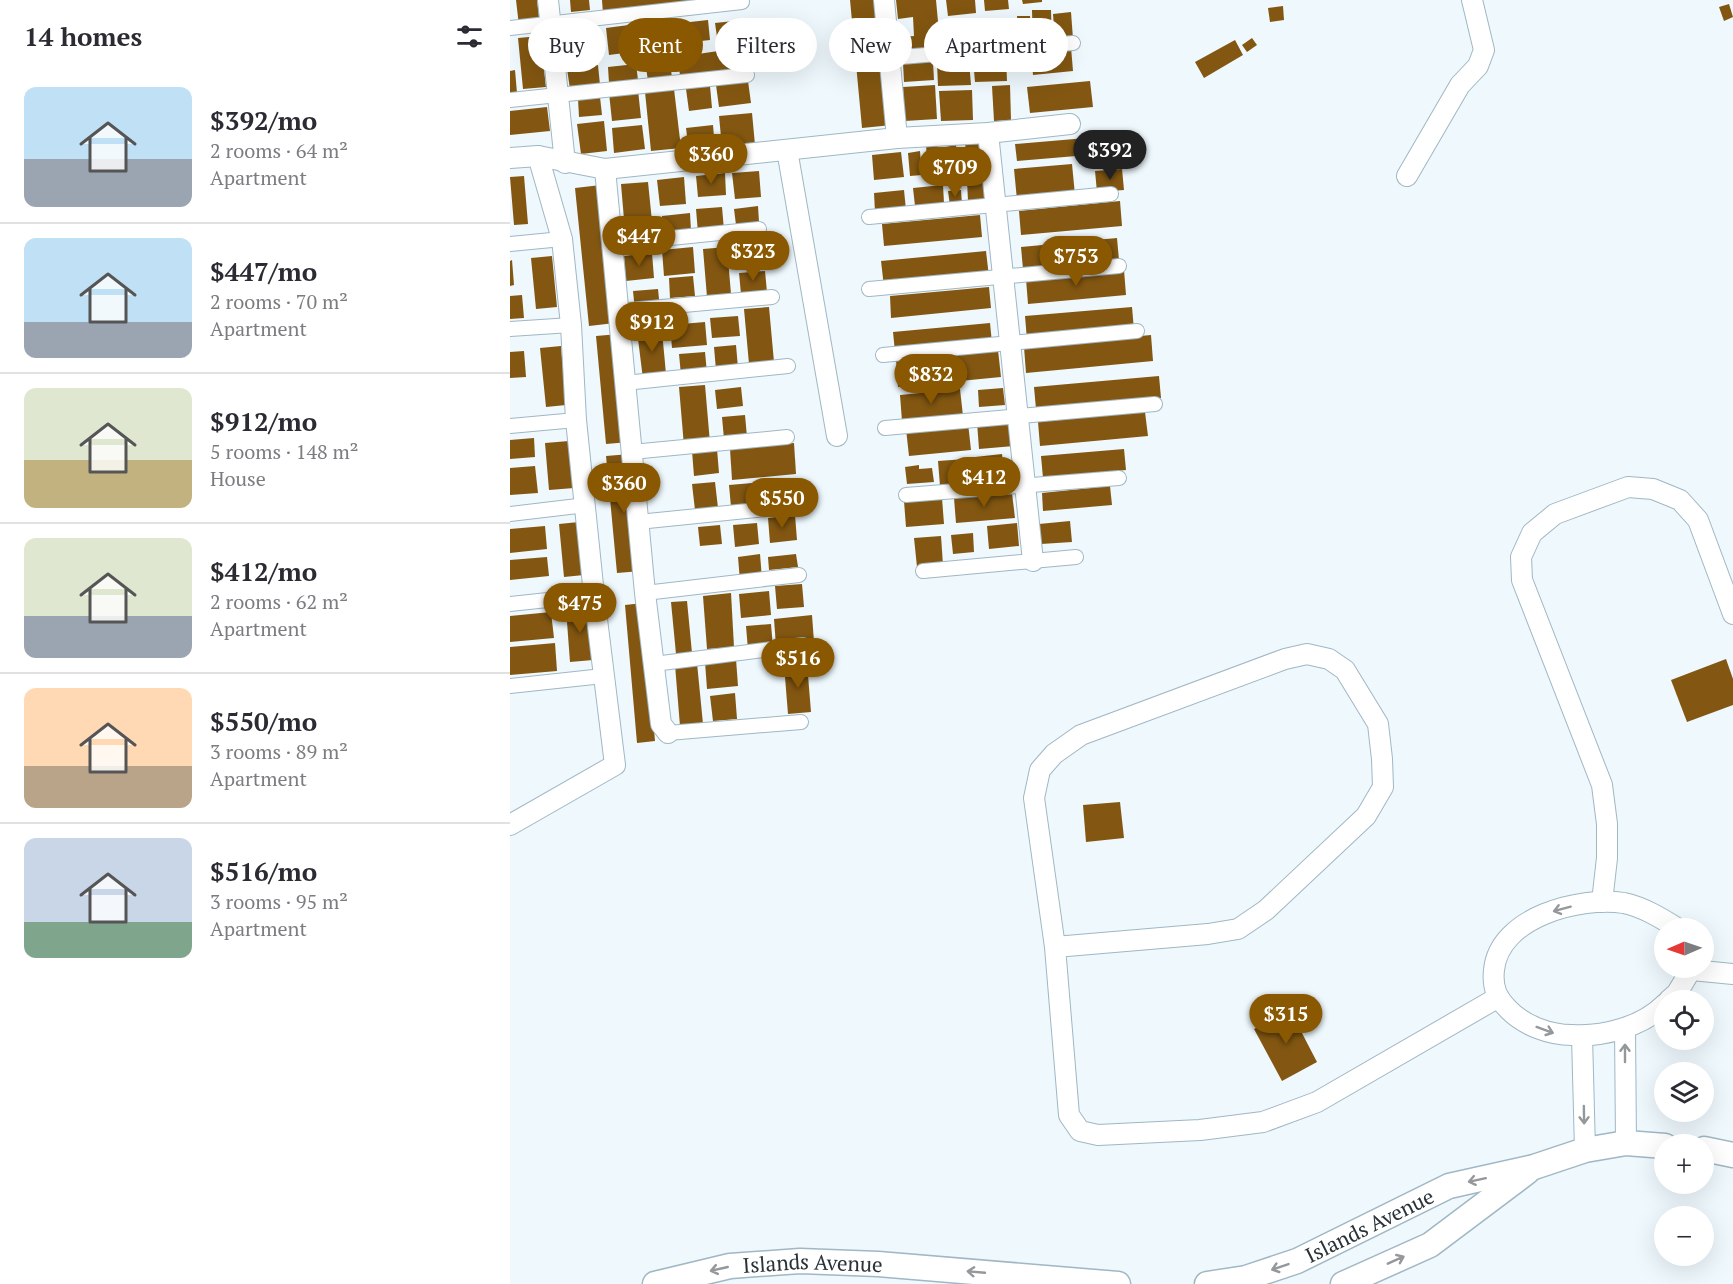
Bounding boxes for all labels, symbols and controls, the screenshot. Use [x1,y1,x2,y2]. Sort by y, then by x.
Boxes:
chip: Buy [528,18,606,72]
chip: Rent [618,18,703,72]
chip: Filters [715,18,817,72]
chip: New [829,18,912,72]
chip: Apartment [924,18,1068,72]
text: 14 homes [24,19,142,53]
icon: filters [453,20,486,53]
text: $392/mo [210,103,317,137]
icon: home [72,111,144,183]
pin: $392 [1074,130,1146,181]
pin: $360 [675,134,747,185]
text: $392 [1087,136,1133,163]
text: 2 rooms · 64 m² [210,137,348,164]
text: $360 [688,140,734,167]
pin: $709 [919,147,991,198]
text: $709 [932,153,978,180]
text: Apartment [210,164,307,191]
pin: $447 [603,216,675,267]
text: $447 [616,222,662,249]
pin: $323 [717,231,789,282]
pin: $753 [1040,236,1112,287]
text: $323 [730,237,776,264]
text: $753 [1053,242,1099,269]
text: $447/mo [210,254,317,288]
icon: home [72,262,144,334]
text: 2 rooms · 70 m² [210,288,348,315]
pin: $912 [616,302,688,353]
text: $912 [629,308,675,335]
text: Apartment [210,315,307,342]
pin: $832 [895,354,967,405]
text: $832 [908,360,954,387]
text: $912/mo [210,404,317,438]
icon: home [72,412,144,484]
text: 5 rooms · 148 m² [210,438,358,465]
pin: $412 [948,457,1020,508]
pin: $360 [588,463,660,514]
text: $412 [961,463,1007,490]
text: House [210,465,266,492]
text: $360 [601,469,647,496]
pin: $550 [746,478,818,529]
text: $550 [759,484,805,511]
text: $412/mo [210,554,317,588]
icon: home [72,562,144,634]
pin: $475 [544,583,616,634]
text: 2 rooms · 62 m² [210,588,348,615]
text: $475 [557,589,603,616]
text: Apartment [210,615,307,642]
pin: $516 [762,638,834,689]
text: $516 [775,644,821,671]
text: $550/mo [210,704,317,738]
icon: home [72,712,144,784]
text: 3 rooms · 89 m² [210,738,348,765]
text: Apartment [210,765,307,792]
text: $516/mo [210,854,317,888]
icon: home [72,862,144,934]
text: 3 rooms · 95 m² [210,888,348,915]
one-way arrow [1553,903,1572,915]
text: Apartment [210,915,307,942]
north arrow [1654,918,1714,978]
map controls [1654,918,1714,1266]
button: locate [1654,990,1714,1050]
pin: $315 [1250,994,1322,1045]
text: $315 [1263,1000,1309,1027]
one-way arrow [1535,1025,1554,1036]
one-way arrow [1619,1044,1631,1064]
button: layers [1654,1062,1714,1122]
one-way arrow [1578,1104,1590,1124]
button: + [1654,1134,1714,1194]
one-way arrow [1467,1175,1487,1186]
street label: Islands Avenue [1300,1182,1439,1269]
button: − [1654,1206,1714,1266]
street label: Islands Avenue [742,1247,883,1279]
one-way arrow [1387,1254,1405,1265]
one-way arrow [1271,1262,1290,1273]
one-way arrow [710,1263,729,1275]
one-way arrow [967,1266,987,1277]

